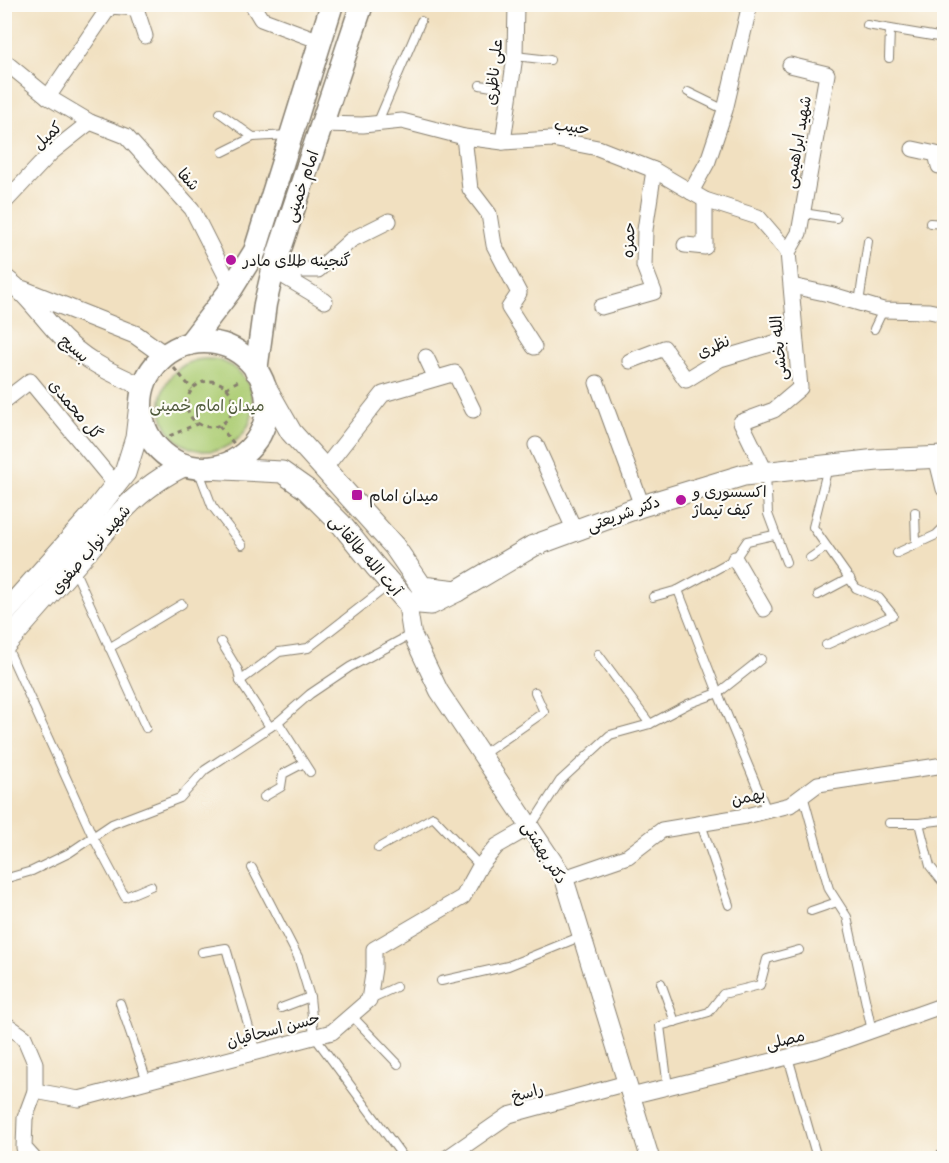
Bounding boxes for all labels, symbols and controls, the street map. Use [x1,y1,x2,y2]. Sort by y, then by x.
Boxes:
street label: علی ناظری [480,38,507,106]
street label: شهید ابراهیمی [779,94,816,190]
street label: حبیب [553,114,591,138]
street label: کمیل [28,116,66,154]
street label: امام خمینی [279,147,325,226]
street label: شفا [174,164,204,194]
street label: حمزه [617,222,639,258]
place label: گنجینه طلای مادر [241,250,351,270]
marker: گنجینه طلای مادر [224,253,238,267]
street label: الله بخشی [765,315,792,381]
street label: بسیج [55,330,94,367]
street label: نظری [693,330,733,362]
street label: گل محمدی [45,375,107,443]
park label: میدان امام خمینی [149,395,265,418]
place label: اکسسوری و کیف تیماژ [691,481,767,519]
place label: میدان امام [369,485,439,508]
marker: میدان امام [350,488,364,502]
street label: دکتر شریعتی [584,491,663,536]
marker: اکسسوری و کیف تیماژ [674,493,688,507]
street label: شهید نواب صفوی [46,500,135,599]
street label: آیت الله طالقانی [325,510,407,601]
street label: بهمن [729,783,767,809]
street label: دکتر بهشتی [517,817,572,888]
street label: حسن اسحاقیان [224,1007,322,1051]
street label: مصلی [763,1025,807,1054]
street label: راسخ [509,1078,546,1107]

